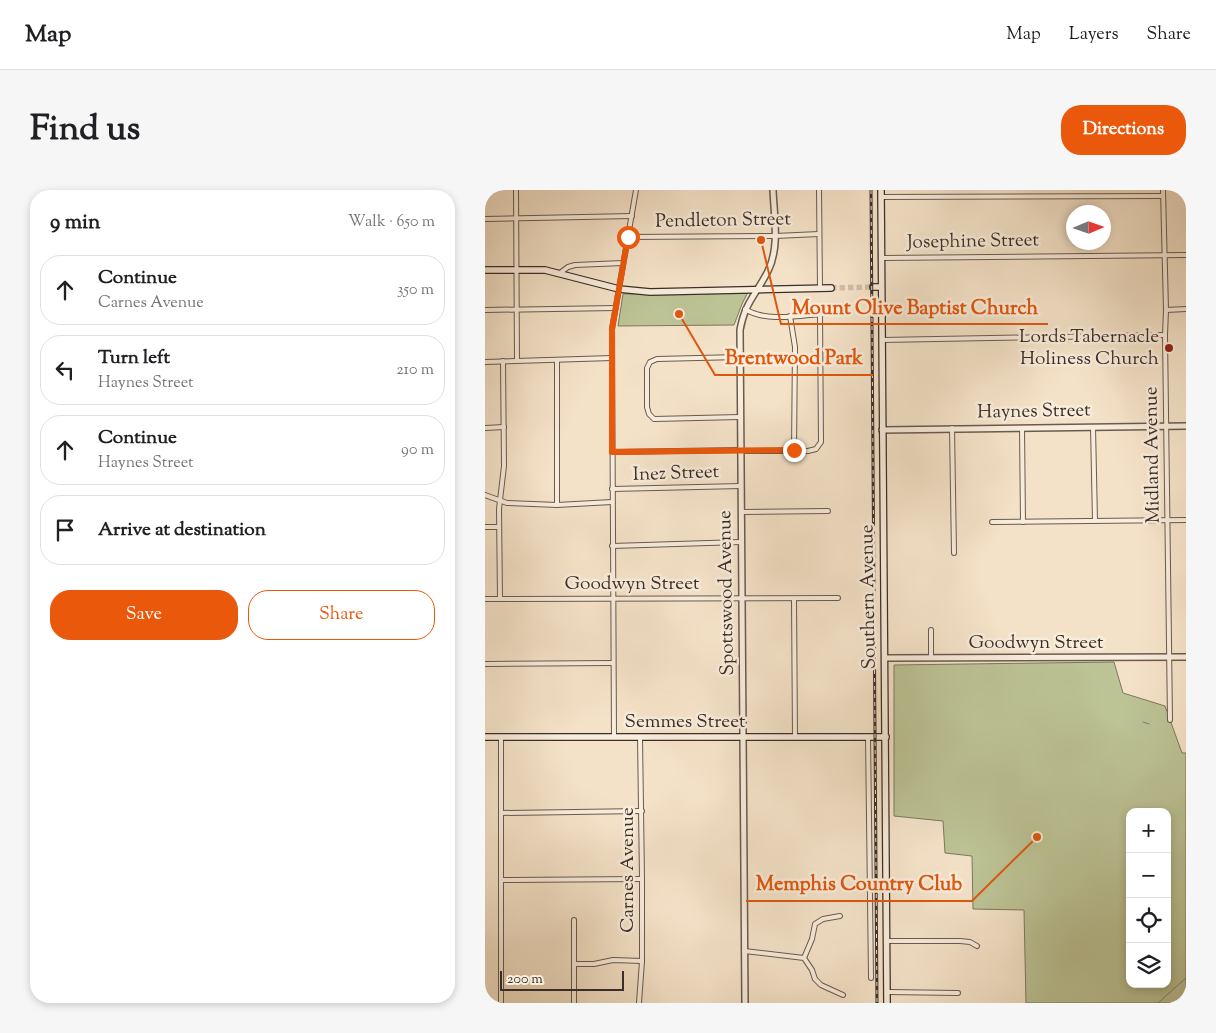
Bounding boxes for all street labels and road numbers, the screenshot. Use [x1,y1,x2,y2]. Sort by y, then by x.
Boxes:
street label: Pendleton Street [655,206,792,236]
street label: Josephine Street [906,227,1040,257]
street label: Midland Avenue [1138,386,1168,524]
street label: Haynes Street [977,398,1091,426]
street label: Inez Street [632,459,720,489]
street label: Spottswood Avenue [712,510,742,676]
street label: Southern Avenue [854,524,884,670]
street label: Goodwyn Street [565,571,700,598]
street label: Goodwyn Street [969,630,1104,657]
street label: Semmes Street [625,709,746,736]
street label: Carnes Avenue [615,807,642,933]

